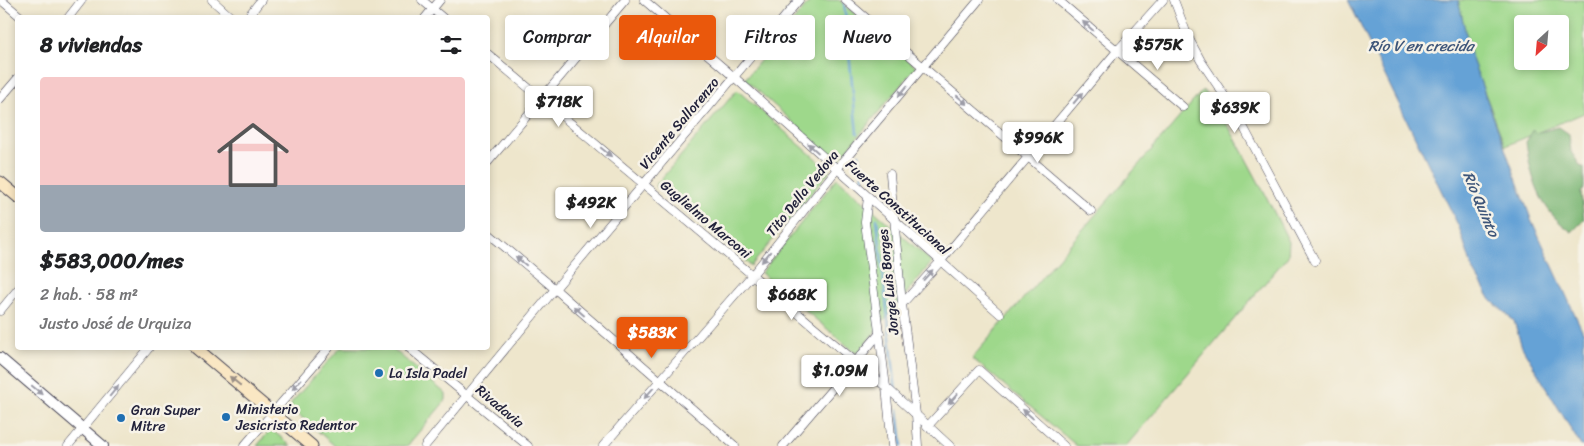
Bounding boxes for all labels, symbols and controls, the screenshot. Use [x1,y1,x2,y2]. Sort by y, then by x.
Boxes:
chip: Comprar [505,15,609,60]
chip: Alquilar [619,15,716,60]
chip: Filtros [726,15,815,60]
chip: Nuevo [825,15,910,60]
north arrow [1514,15,1569,70]
map controls [1514,15,1569,70]
one-way arrow [1081,20,1094,31]
text: 8 viviendas [40,26,142,64]
pin: $575K [1123,28,1193,71]
text: $575K [1133,30,1183,59]
icon: filters [437,31,465,59]
water label: Río V en crecida [1368,33,1476,59]
street label: Vicente Sallorenzo [633,71,726,175]
one-way arrow [898,84,909,97]
pin: $718K [524,86,594,128]
text: $718K [536,87,582,116]
one-way arrow [1073,92,1084,105]
pin: $639K [1200,92,1270,134]
text: $639K [1211,93,1259,122]
one-way arrow [956,94,968,105]
icon: home [208,110,298,200]
pin: $996K [1003,121,1073,164]
text: $996K [1013,123,1063,152]
one-way arrow [808,142,820,154]
street label: Tito Della Vedova [759,144,845,242]
one-way arrow [599,147,612,158]
street label: Fuerte Constitucional [839,153,957,262]
water label: Río Quinto [1456,167,1507,242]
street label: Guglielmo Marconi [654,174,758,266]
pin: $492K [556,186,626,229]
text: $492K [566,188,616,217]
street label: Jorge Luis Borges [871,228,907,337]
text: $583,000/mes [40,242,184,280]
one-way arrow [761,250,772,263]
one-way arrow [515,256,527,267]
one-way arrow [922,270,934,282]
pin: $668K [757,278,827,321]
text: 2 hab. · 58 m² [40,280,138,309]
text: $668K [768,280,816,309]
one-way arrow [573,305,586,316]
text: Justo José de Urquiza [40,309,191,338]
pin: $583K [617,316,687,359]
text: $583K [628,318,676,347]
pin: $1.09M [799,354,881,397]
text: $1.09M [812,356,868,385]
place label: La Isla Padel [389,361,468,386]
marker: La Isla Padel [373,367,385,379]
one-way arrow [229,375,242,386]
one-way arrow [291,378,303,390]
street label: Rivadavia [470,378,531,435]
one-way arrow [31,384,43,396]
one-way arrow [108,385,119,398]
one-way arrow [643,387,655,399]
one-way arrow [947,392,959,404]
place label: Ministerio Jesicristo Redentor [235,397,358,438]
place label: Gran Super Mitre [131,398,201,439]
one-way arrow [1022,408,1034,420]
marker: Ministerio Jesicristo Redentor [220,411,232,423]
marker: Gran Super Mitre [115,412,127,424]

